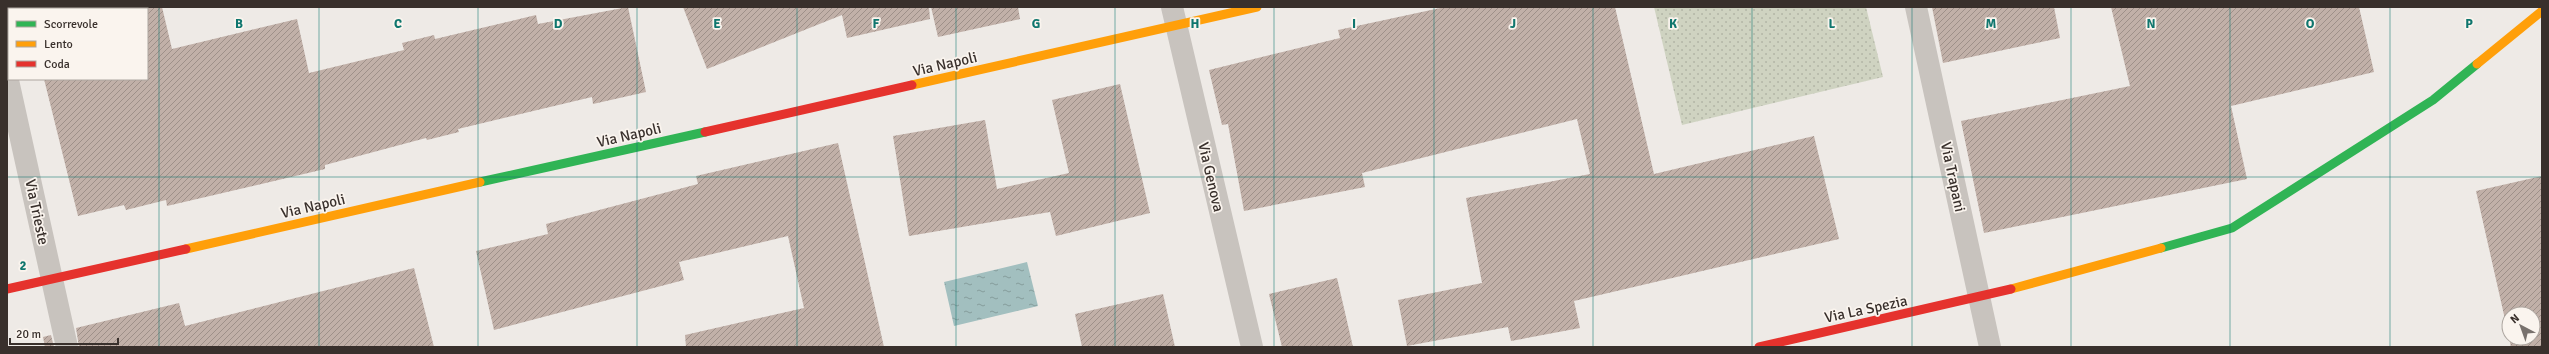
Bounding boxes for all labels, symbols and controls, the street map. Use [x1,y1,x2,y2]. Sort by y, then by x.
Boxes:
legend [8,8,148,80]
text: B [235,16,243,32]
text: C [394,16,402,32]
text: D [554,16,563,32]
text: E [713,16,721,32]
text: F [873,16,880,32]
text: G [1032,16,1040,32]
text: H [1191,16,1199,32]
text: I [1352,16,1356,32]
text: J [1510,16,1516,32]
text: K [1669,16,1677,32]
text: L [1829,16,1836,32]
text: M [1986,16,1997,32]
text: N [2146,16,2156,32]
text: O [2306,16,2315,32]
text: P [2465,16,2473,32]
text: Scorrevole [44,17,98,32]
text: Lento [44,37,73,52]
street label: Via Napoli [911,48,979,80]
text: Coda [44,57,70,72]
street label: Via Napoli [595,119,663,151]
street label: Via Genova [1194,140,1228,214]
street label: Via Trapani [1937,140,1969,214]
street label: Via Trieste [21,177,53,247]
street label: Via Napoli [279,190,347,222]
text: 2 [19,258,27,274]
street label: Via La Spezia [1823,291,1909,327]
north arrow [2501,306,2541,346]
text: N [2508,311,2522,326]
scale bar [10,320,118,346]
text: 20 m [16,327,41,342]

